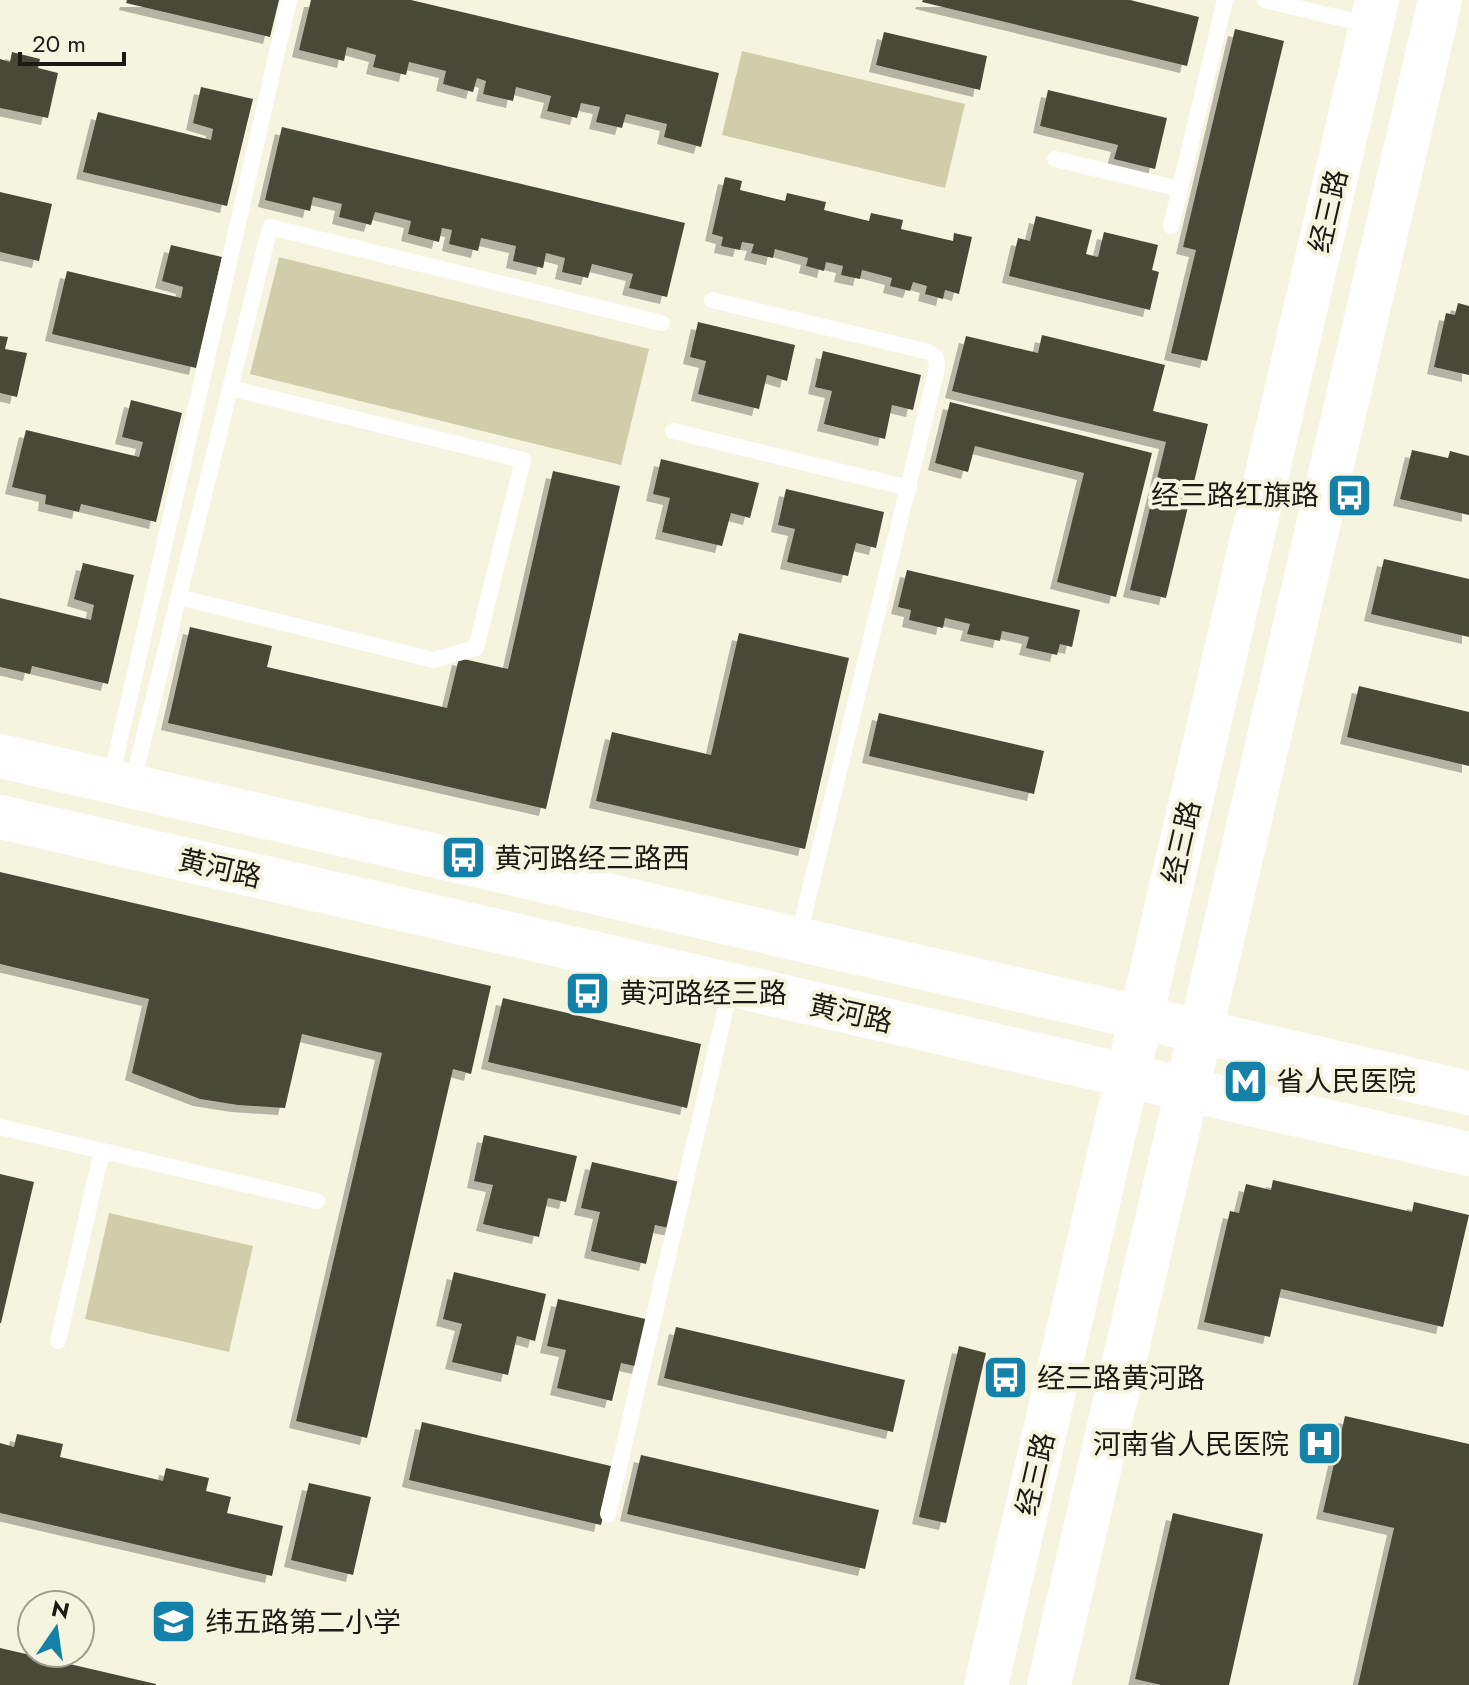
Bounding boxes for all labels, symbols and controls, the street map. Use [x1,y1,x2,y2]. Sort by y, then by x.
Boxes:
scale bar [20,16,124,66]
text: 20 m [32,26,86,61]
street label: 经三路 [1299,166,1358,257]
bus stop icon: 经三路红旗路 [1326,471,1374,519]
place label: 经三路红旗路 [1151,475,1319,516]
street label: 经三路 [1152,797,1211,888]
bus stop icon: 黄河路经三路西 [439,834,487,882]
place label: 黄河路经三路西 [494,838,690,879]
street label: 黄河路 [174,839,265,898]
bus stop icon: 黄河路经三路 [564,969,612,1017]
place label: 黄河路经三路 [619,973,787,1014]
street label: 黄河路 [805,984,896,1043]
metro station icon: 省人民医院 [1221,1057,1269,1105]
place label: 省人民医院 [1276,1061,1416,1102]
bus stop icon: 经三路黄河路 [982,1354,1030,1402]
place label: 经三路黄河路 [1037,1358,1205,1399]
hospital icon: 河南省人民医院 [1296,1420,1344,1468]
place label: 河南省人民医院 [1093,1424,1289,1465]
street label: 经三路 [1006,1429,1065,1520]
north arrow [16,1589,96,1669]
text: N [48,1592,73,1627]
school or university icon: 纬五路第二小学 [150,1598,198,1646]
place label: 纬五路第二小学 [205,1602,401,1643]

